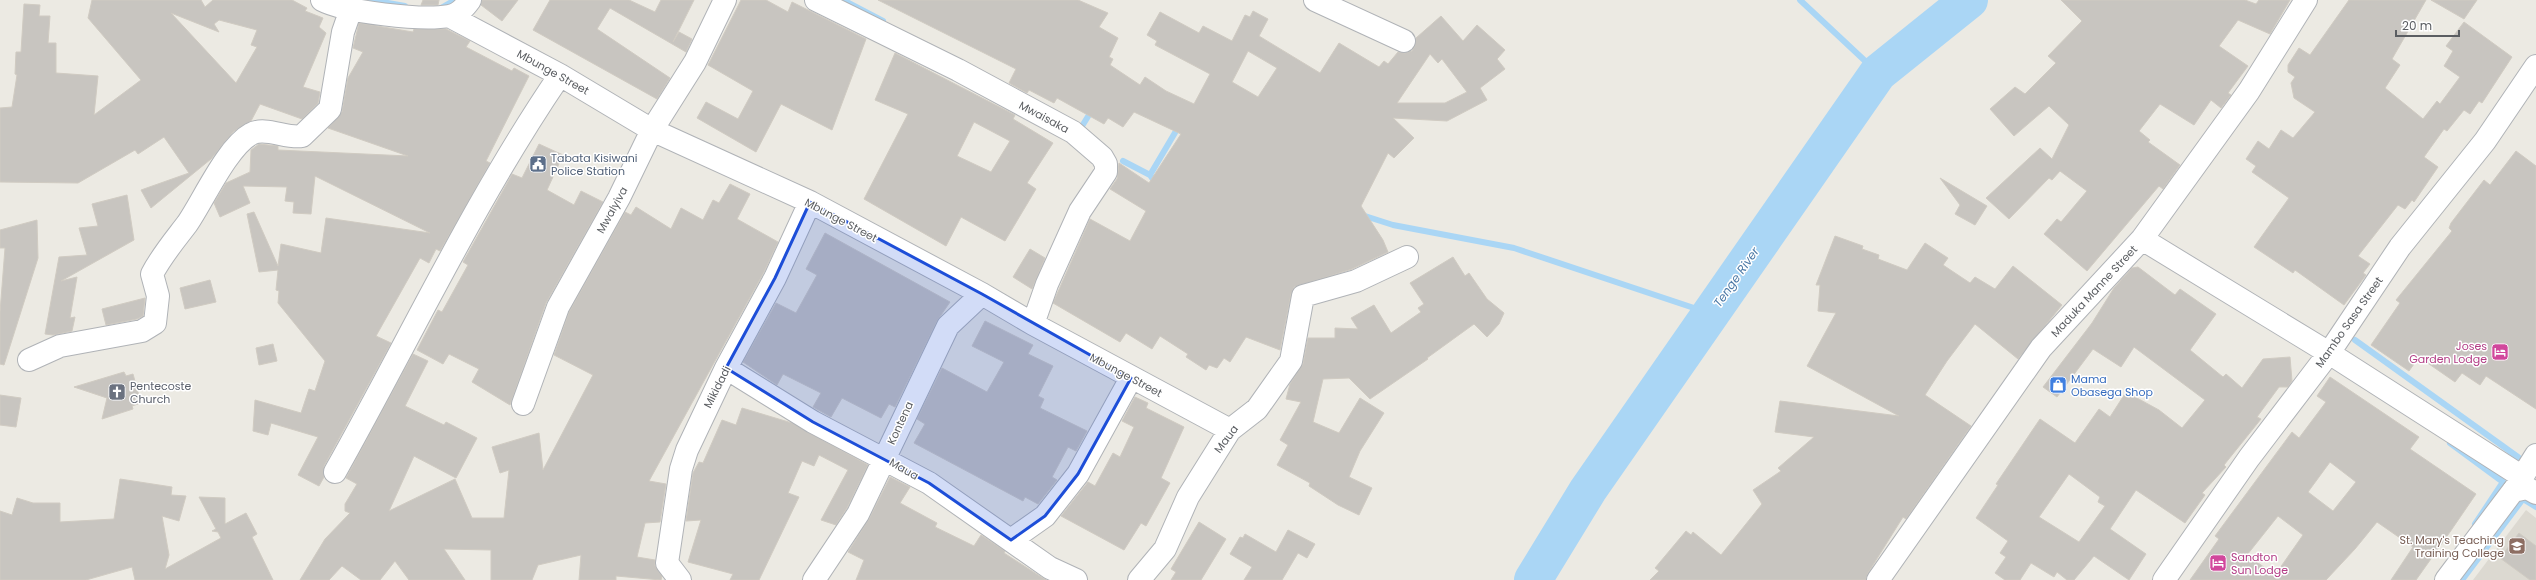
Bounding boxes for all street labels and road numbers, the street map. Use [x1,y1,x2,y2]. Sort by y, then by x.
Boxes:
street label: Mbunge Street [514,46,592,98]
street label: Mwaisaka [1016,97,1072,137]
street label: Mwalyiva [593,184,631,236]
street label: Mbunge Street [802,194,880,246]
street label: Maduka Manne Street [2047,242,2141,340]
street label: Mambo Sasa Street [2312,273,2386,371]
street label: Mbunge Street [1087,349,1165,401]
street label: Mikidadi [700,363,735,411]
street label: Kontena [883,399,917,447]
street label: Maua [1210,422,1242,456]
street label: Maua [886,454,922,484]

